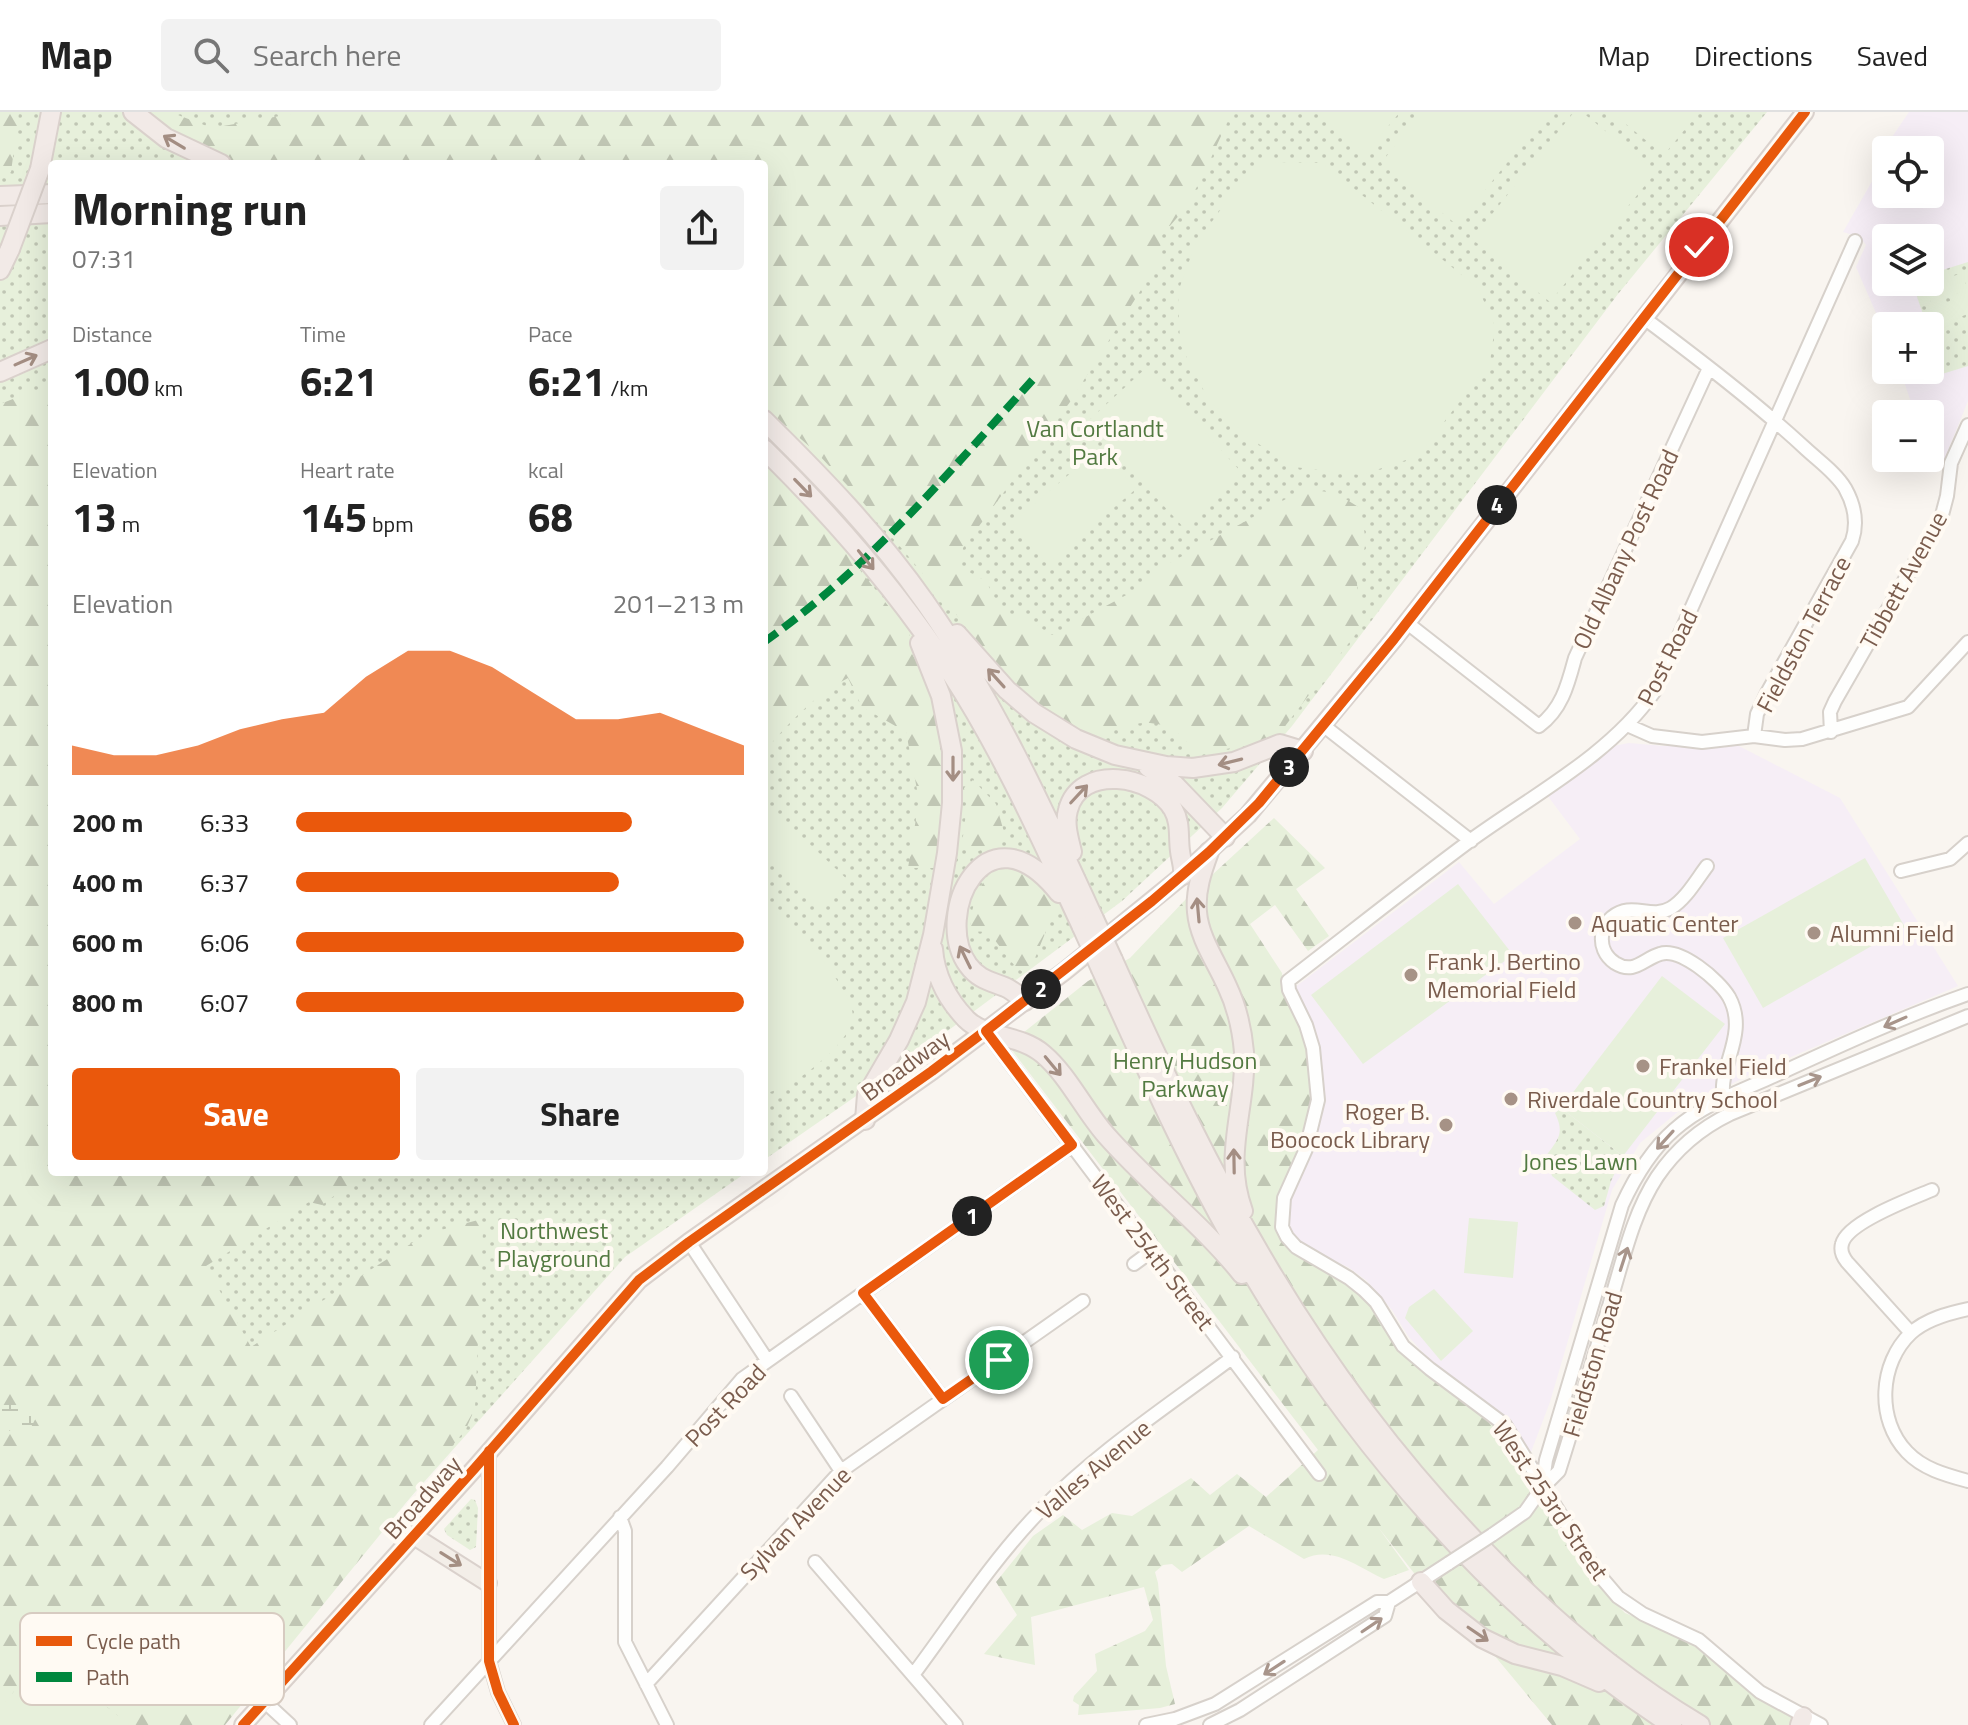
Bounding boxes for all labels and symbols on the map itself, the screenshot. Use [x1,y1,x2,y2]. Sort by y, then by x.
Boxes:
one-way arrow [163,134,186,150]
pin [1665,213,1733,281]
one-way arrow [14,352,38,367]
park label: Van Cortlandt Park [1026,410,1164,474]
street label: Old Albany Post Road [1563,443,1687,655]
one-way arrow [793,478,812,497]
pin: 4 [1477,485,1517,525]
street label: Tibbett Avenue [1850,505,1956,655]
one-way arrow [858,549,875,570]
street label: Fieldston Terrace [1747,549,1859,719]
street label: Post Road [1627,603,1707,711]
one-way arrow [987,668,1006,688]
pin: 3 [1269,747,1309,787]
one-way arrow [945,755,961,782]
one-way arrow [1217,756,1243,771]
one-way arrow [1070,784,1089,804]
one-way arrow [1190,898,1205,924]
place label: Aquatic Center [1591,905,1739,941]
marker: Aquatic Center [1566,914,1584,932]
place label: Alumni Field [1830,915,1954,951]
marker: Alumni Field [1805,924,1823,942]
place label: Frank J. Bertino Memorial Field [1427,943,1581,1007]
one-way arrow [957,945,972,969]
marker: Frank J. Bertino Memorial Field [1402,966,1420,984]
pin: 2 [1021,969,1061,1009]
one-way arrow [1883,1016,1908,1031]
street label: Broadway [853,1020,957,1110]
park label: Henry Hudson Parkway [1113,1042,1257,1106]
place label: Frankel Field [1659,1048,1787,1084]
one-way arrow [1044,1055,1062,1075]
marker: Frankel Field [1634,1057,1652,1075]
one-way arrow [1797,1073,1822,1087]
place label: Riverdale Country School [1527,1081,1778,1117]
marker: Riverdale Country School [1502,1090,1520,1108]
place label: Roger B. Boocock Library [1270,1093,1430,1157]
marker: Roger B. Boocock Library [1437,1116,1455,1134]
one-way arrow [1657,1129,1675,1149]
park label: Jones Lawn [1522,1143,1638,1179]
one-way arrow [1226,1148,1242,1175]
street label: West 254th Street [1082,1167,1224,1338]
pin: 1 [952,1196,992,1236]
park label: Northwest Playground [497,1212,611,1276]
one-way arrow [1617,1246,1632,1271]
street label: Fieldston Road [1553,1287,1631,1441]
pin [965,1326,1033,1394]
street label: Post Road [676,1355,774,1455]
street label: Valles Avenue [1028,1410,1158,1528]
street label: West 253rd Street [1484,1413,1618,1588]
street label: Broadway [375,1447,470,1547]
street label: Sylvan Avenue [731,1458,859,1588]
one-way arrow [439,1552,462,1568]
legend [20,1613,284,1705]
one-way arrow [1360,1617,1382,1633]
text: Cycle path [86,1624,181,1658]
one-way arrow [1466,1627,1489,1643]
text: Path [86,1660,130,1694]
one-way arrow [1263,1660,1286,1676]

